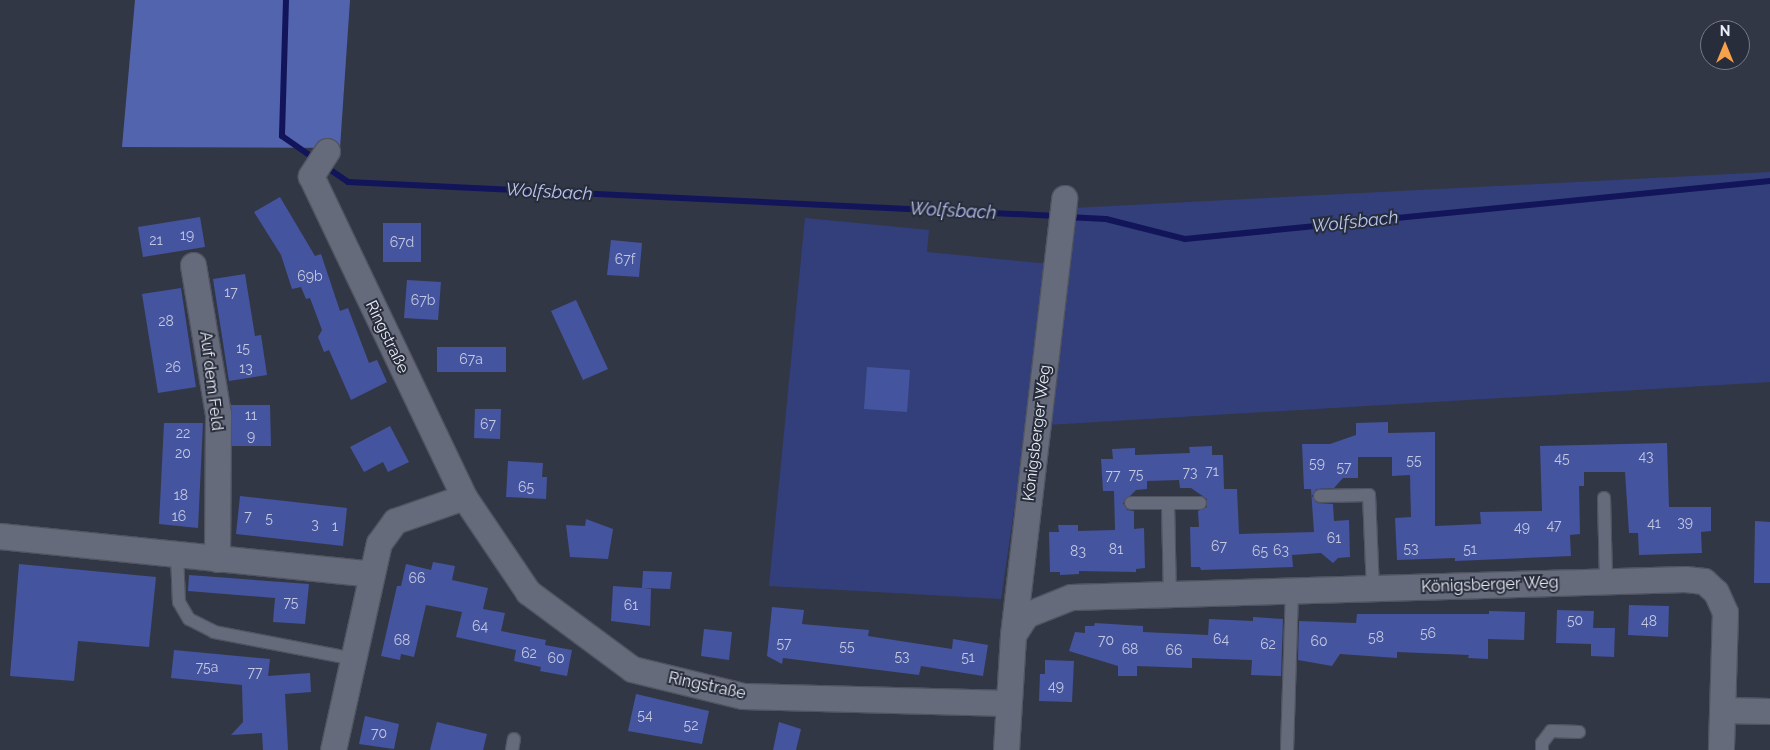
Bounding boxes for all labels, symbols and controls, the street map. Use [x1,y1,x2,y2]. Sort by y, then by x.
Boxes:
north arrow [1700,20,1750,70]
text: N [1720,23,1730,39]
water label: Wolfsbach [505,179,593,205]
water label: Wolfsbach [909,198,997,224]
water label: Wolfsbach [1311,207,1399,237]
house number: 19 [180,227,194,243]
house number: 21 [149,232,163,248]
house number: 67d [390,234,414,250]
house number: 67f [615,251,635,267]
house number: 69b [297,268,323,284]
house number: 17 [224,284,238,300]
house number: 67b [411,292,435,308]
street label: Ringstraße [361,297,413,377]
house number: 28 [158,313,174,329]
street label: Auf dem Feld [195,330,227,432]
house number: 15 [236,340,250,356]
house number: 67a [459,351,483,367]
house number: 26 [165,359,181,375]
house number: 13 [239,360,253,376]
street label: Königsberger Weg [1019,363,1055,503]
house number: 11 [245,407,257,423]
house number: 67 [480,416,496,432]
house number: 22 [176,425,190,441]
house number: 9 [247,428,255,444]
house number: 20 [175,445,191,461]
house number: 43 [1638,448,1654,464]
house number: 45 [1554,450,1570,466]
house number: 55 [1406,452,1422,468]
house number: 59 [1309,455,1325,471]
house number: 57 [1336,459,1352,475]
house number: 71 [1205,463,1219,479]
house number: 73 [1183,464,1197,480]
house number: 75 [1129,466,1143,482]
house number: 77 [1106,467,1120,483]
house number: 65 [518,479,534,495]
house number: 18 [174,487,188,503]
house number: 16 [172,508,186,524]
house number: 7 [244,508,252,524]
house number: 5 [265,510,273,526]
house number: 39 [1677,514,1693,530]
house number: 41 [1647,515,1661,531]
house number: 3 [311,516,319,532]
house number: 47 [1546,517,1562,533]
house number: 1 [332,518,338,534]
house number: 49 [1514,519,1530,535]
house number: 61 [1327,530,1341,546]
house number: 67 [1211,538,1227,554]
house number: 53 [1403,540,1419,556]
house number: 81 [1109,541,1123,557]
house number: 51 [1463,541,1477,557]
house number: 63 [1273,542,1289,558]
house number: 83 [1070,543,1086,559]
house number: 65 [1252,543,1268,559]
house number: 66 [409,570,425,586]
street label: Königsberger Weg [1421,573,1559,597]
house number: 75 [284,594,298,610]
house number: 61 [624,597,638,613]
house number: 50 [1567,612,1583,628]
house number: 48 [1641,613,1657,629]
house number: 64 [472,618,488,634]
house number: 56 [1420,625,1436,641]
house number: 58 [1368,629,1384,645]
house number: 64 [1213,631,1229,647]
house number: 68 [394,632,410,648]
house number: 70 [1098,632,1114,648]
house number: 60 [1310,633,1328,649]
house number: 57 [776,635,792,651]
house number: 62 [1260,636,1276,652]
house number: 55 [839,638,855,654]
house number: 68 [1122,641,1138,657]
house number: 66 [1166,642,1182,658]
house number: 62 [521,645,537,661]
house number: 53 [894,648,910,664]
house number: 51 [961,649,975,665]
house number: 60 [547,650,565,666]
house number: 75a [196,659,218,675]
house number: 77 [248,664,262,680]
street label: Ringstraße [667,668,747,704]
house number: 49 [1048,678,1064,694]
house number: 54 [637,707,653,723]
house number: 52 [684,717,698,733]
house number: 70 [371,725,387,741]

